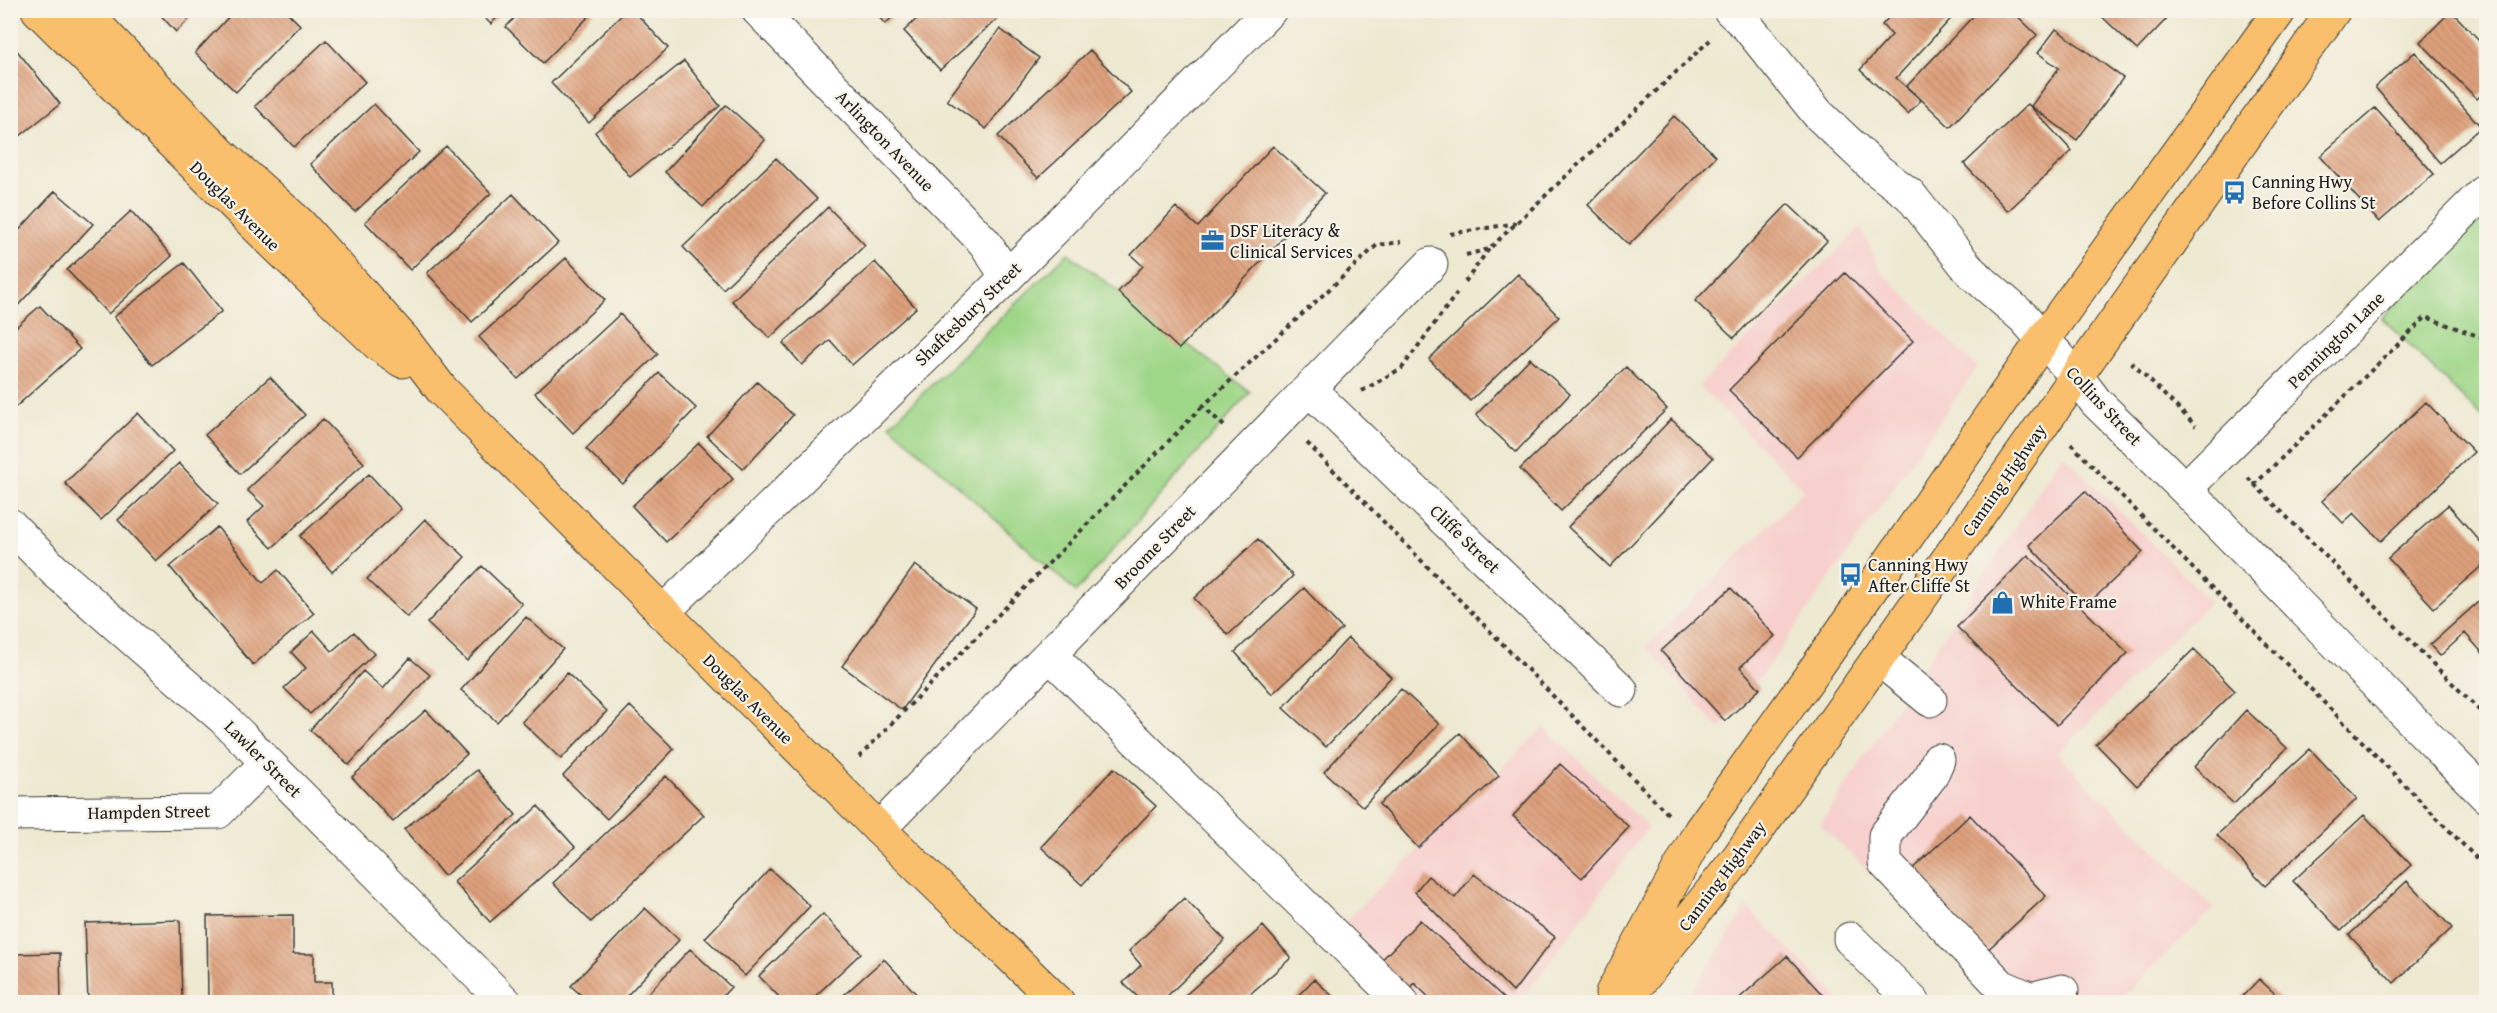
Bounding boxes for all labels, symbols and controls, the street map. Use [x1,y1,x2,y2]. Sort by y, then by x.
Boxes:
street label: Arlington Avenue [830,84,941,198]
street label: Douglas Avenue [184,154,287,257]
place label: Canning Hwy Before Collins St [2252,168,2376,216]
bus stop icon: Canning Hwy Before Collins St [2221,179,2247,205]
place label: DSF Literacy & Clinical Services [1230,217,1353,265]
office icon: DSF Literacy & Clinical Services [1199,228,1225,254]
street label: Shaftesbury Street [908,255,1028,372]
street label: Pennington Lane [2281,285,2390,394]
street label: Collins Street [2060,360,2149,452]
street label: Canning Highway [1954,418,2053,542]
street label: Broome Street [1107,498,1202,595]
street label: Cliffe Street [1424,498,1507,580]
place label: Canning Hwy After Cliffe St [1868,551,1971,599]
bus stop icon: Canning Hwy After Cliffe St [1837,562,1863,588]
place label: White Frame [2020,588,2117,615]
shop icon: White Frame [1989,589,2015,615]
street label: Douglas Avenue [697,647,800,750]
street label: Lawler Street [218,714,309,804]
street label: Hampden Street [87,797,211,826]
street label: Canning Highway [1671,815,1772,937]

